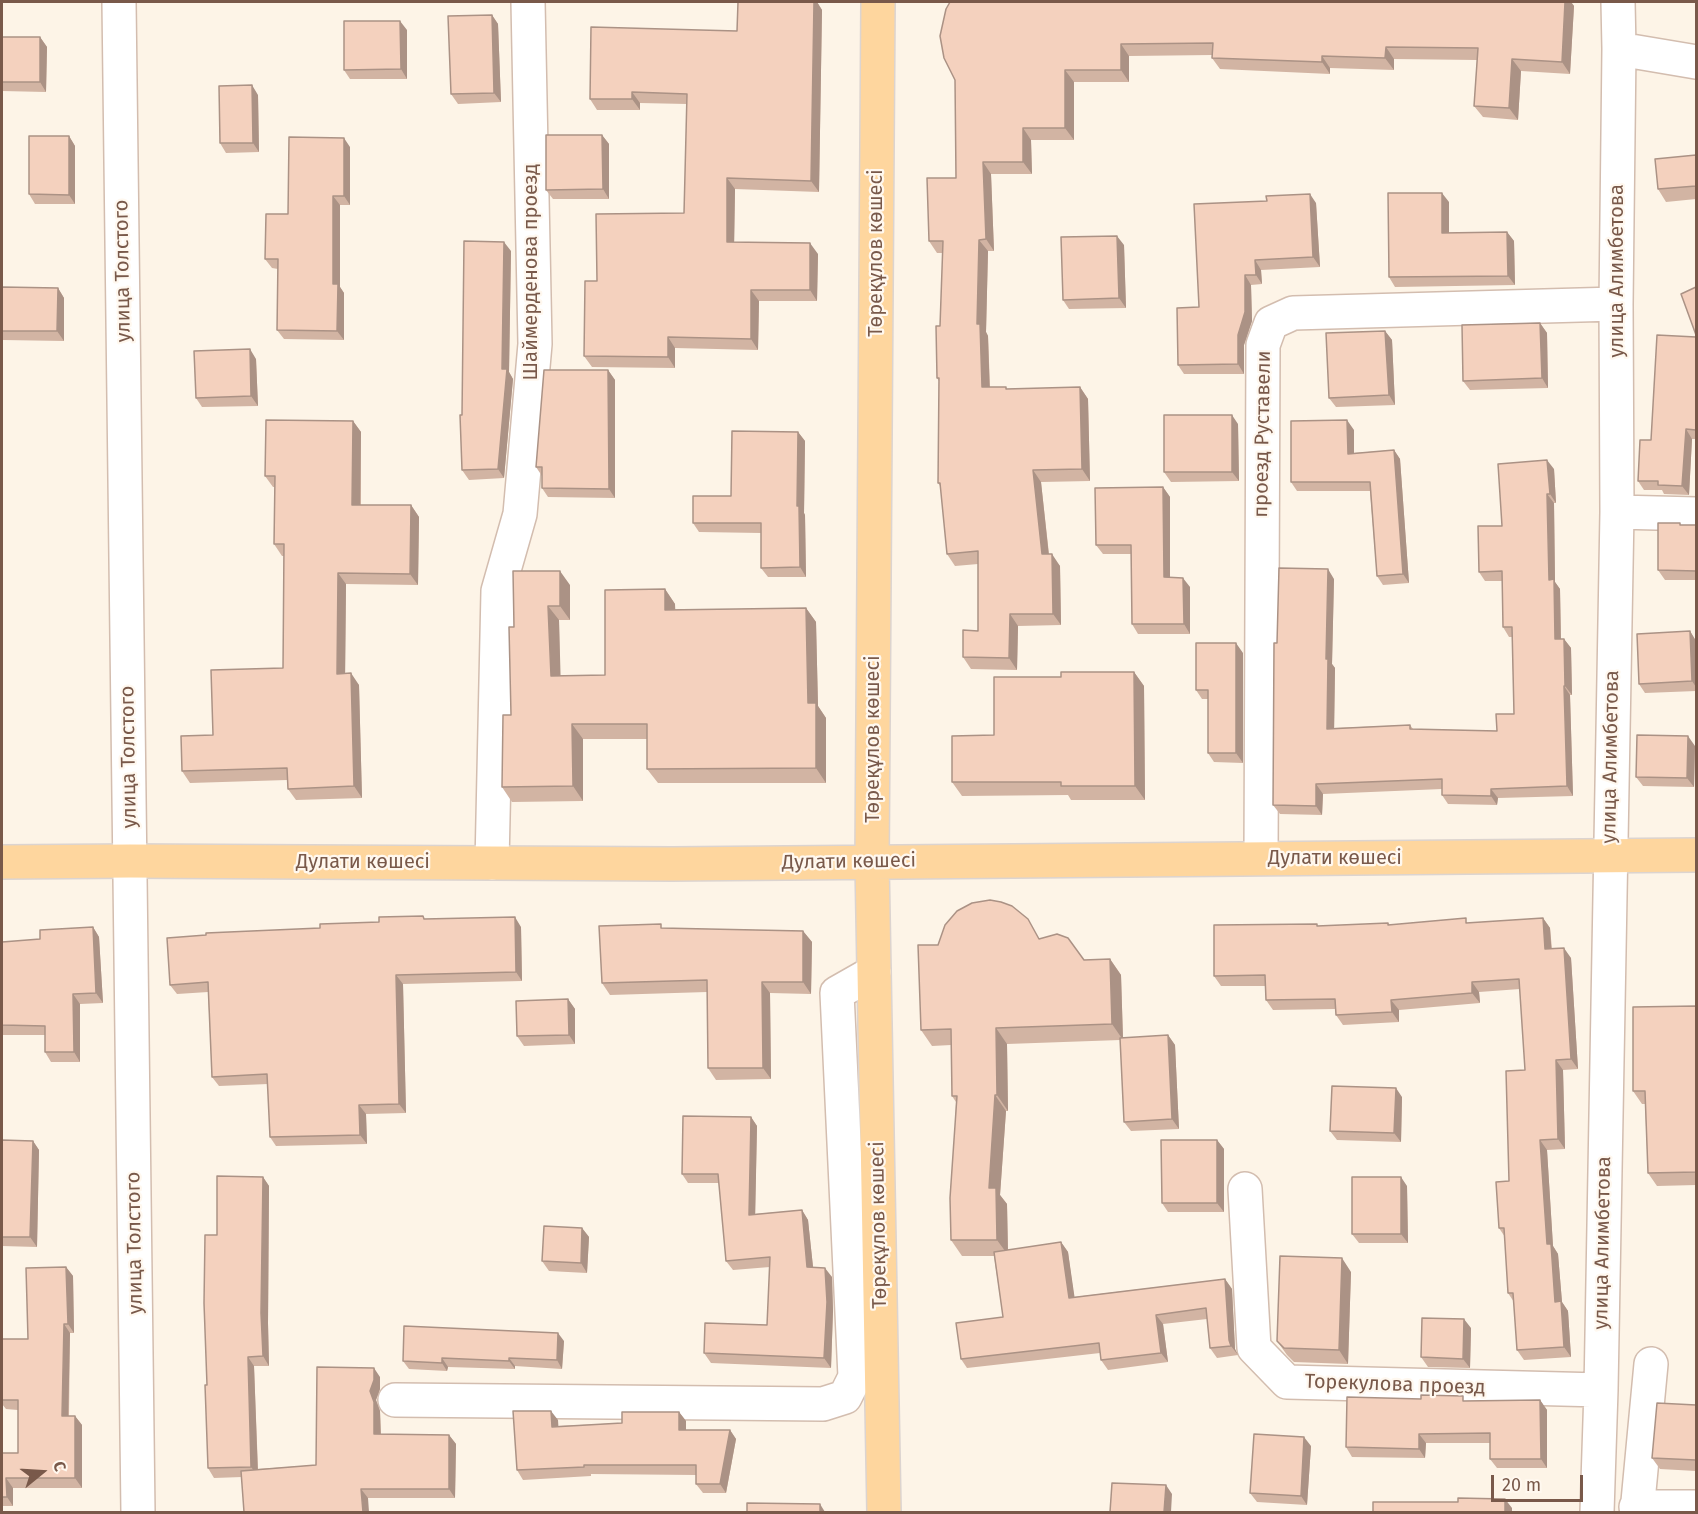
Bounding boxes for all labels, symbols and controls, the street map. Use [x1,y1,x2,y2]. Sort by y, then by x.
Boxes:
street label: Шаймерденова проезд [519,164,543,380]
street label: Төреқұлов көшесі [864,169,888,337]
street label: улица Алимбетова [1605,184,1629,358]
street label: улица Толстого [110,199,136,343]
street label: проезд Руставели [1250,350,1276,518]
street label: Төреқұлов көшесі [861,655,885,823]
street label: улица Алимбетова [1597,670,1625,844]
street label: улица Толстого [116,685,142,829]
street label: Дулати көшесі [1268,846,1402,870]
street label: Дулати көшесі [782,849,916,875]
street label: Дулати көшесі [296,850,430,874]
street label: Төреқұлов көшесі [866,1141,892,1309]
street label: улица Алимбетова [1589,1156,1617,1330]
street label: улица Толстого [122,1171,148,1315]
street label: Торекулова проезд [1304,1370,1486,1400]
north arrow [12,1442,72,1502]
text: С [49,1459,70,1474]
scale bar [1494,1463,1586,1501]
text: 20 m [1502,1474,1541,1496]

